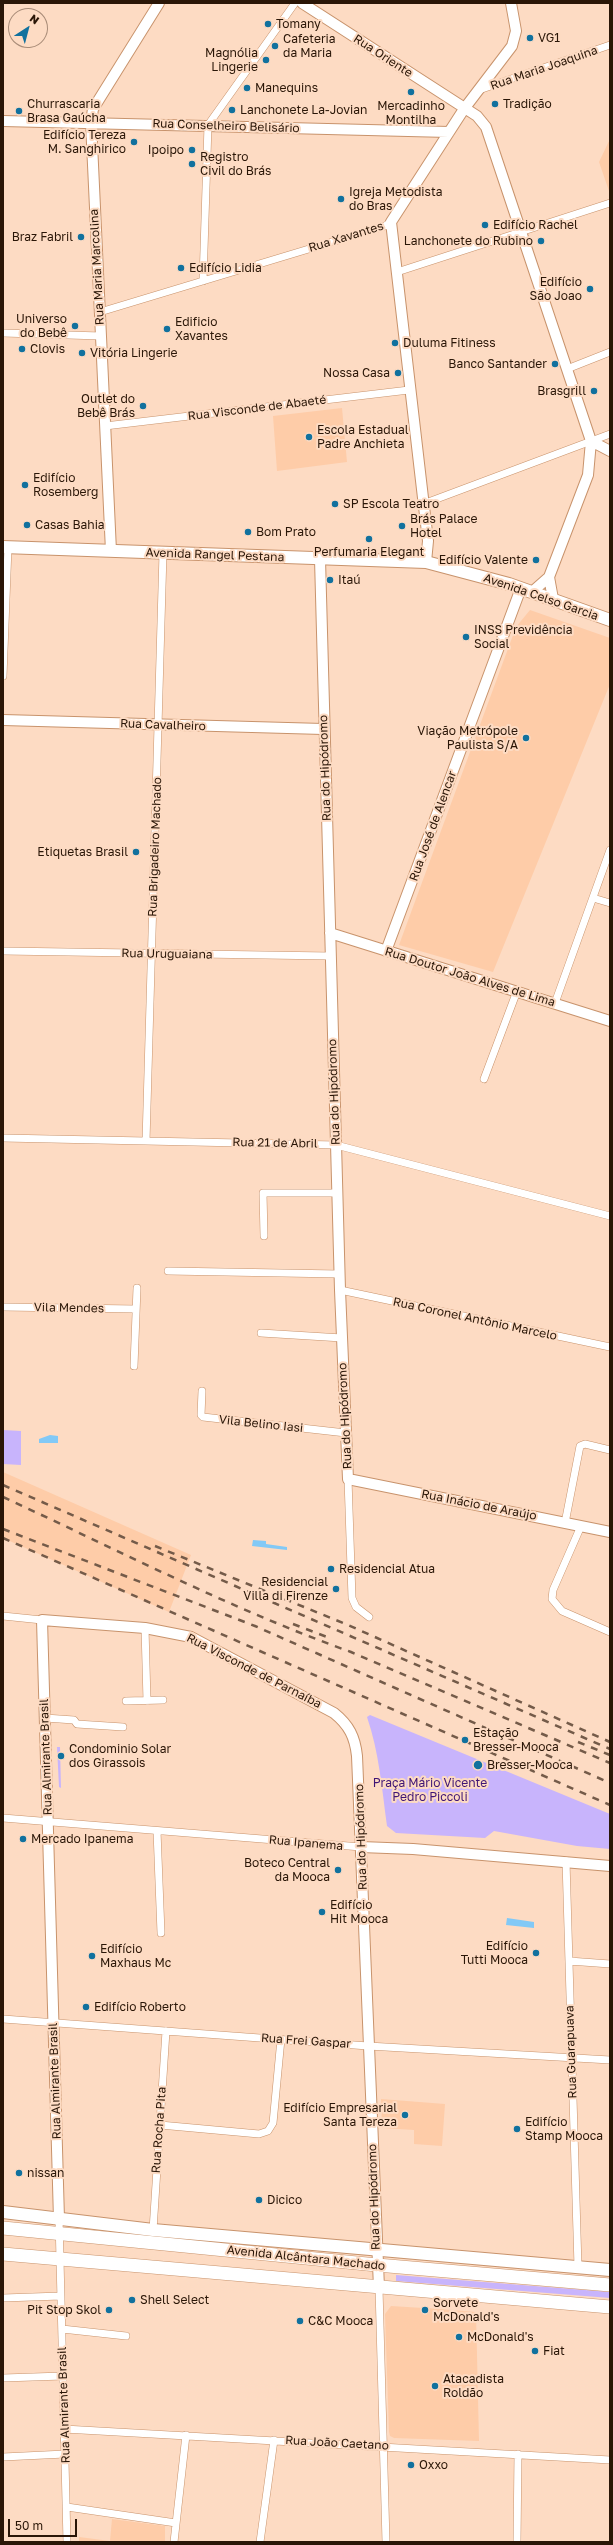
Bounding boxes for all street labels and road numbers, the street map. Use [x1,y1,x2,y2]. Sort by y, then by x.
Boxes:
street label: Rua Oriente [351,32,415,80]
street label: Rua Maria Joaquina [489,43,599,93]
street label: Rua Conselheiro Belisário [152,116,300,136]
street label: Rua Maria Marcolina [87,209,107,325]
street label: Rua Xavantes [307,219,385,255]
street label: Rua Visconde de Abaeté [187,392,327,424]
street label: Avenida Rangel Pestana [145,545,285,565]
street label: Avenida Celso Garcia [482,571,600,623]
street label: Rua do Hipódromo [316,715,334,821]
street label: Rua Cavalheiro [120,716,206,734]
street label: Rua José de Alencar [406,769,460,883]
street label: Rua Brigadeiro Machado [145,777,165,917]
street label: Rua Doutor João Alves de Lima [383,944,557,1010]
street label: Rua Uruguaiana [121,946,213,962]
street label: Rua do Hipódromo [325,1039,343,1145]
street label: Rua 21 de Abril [232,1135,318,1151]
street label: Rua Coronel Antônio Marcelo [392,1295,558,1343]
street label: Vila Mendes [34,1300,104,1316]
street label: Rua do Hipódromo [335,1362,355,1470]
street label: Vila Belino Iasi [218,1412,304,1436]
street label: Rua Inácio de Araújo [420,1487,538,1523]
street label: Rua Visconde de Parnaíba [184,1631,324,1711]
street label: Rua Almirante Brasil [37,1698,55,1816]
street label: Rua do Hipódromo [352,1784,370,1890]
street label: Rua Ipanema [268,1833,344,1853]
street label: Rua Guarapuava [562,2005,580,2099]
street label: Rua Almirante Brasil [46,2022,64,2140]
street label: Rua Frei Gaspar [260,2031,352,2051]
street label: Rua Rocha Pita [149,2086,169,2174]
street label: Rua do Hipódromo [365,2144,383,2250]
street label: Avenida Alcântara Machado [226,2243,386,2273]
street label: Rua Almirante Brasil [55,2346,73,2464]
street label: Rua João Caetano [285,2433,389,2453]

